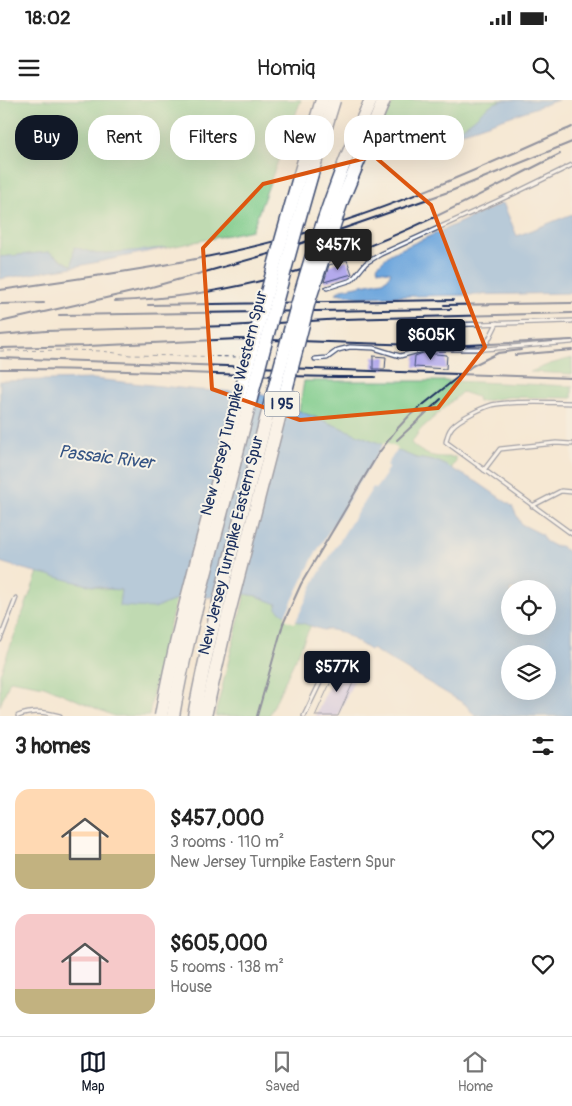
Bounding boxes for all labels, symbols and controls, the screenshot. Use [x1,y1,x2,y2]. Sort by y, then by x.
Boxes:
text: 18:02 [25,6,71,30]
icon: menu [15,54,43,82]
text: Homiq [257,54,315,82]
icon: search [529,54,557,82]
chip: Buy [15,115,78,160]
chip: Rent [88,115,160,160]
chip: Filters [170,115,255,160]
chip: New [265,115,334,160]
chip: Apartment [344,115,464,160]
pin: $457K [303,228,373,271]
text: $457K [316,235,360,255]
street label: New Jersey Turnpike Western Spur [196,288,272,518]
pin: $605K [396,318,466,361]
text: $605K [407,325,455,345]
road number: I 95 [264,392,300,416]
street label: New Jersey Turnpike Eastern Spur [194,433,268,657]
water label: Passaic River [57,440,157,475]
map controls [501,580,556,700]
button: locate [501,580,556,635]
button: layers [501,645,556,700]
pin: $577K [302,650,372,693]
text: $577K [315,657,359,677]
icon: filters [529,732,557,760]
text: 3 homes [15,733,90,760]
text: $457,000 [170,805,264,832]
icon: home [55,809,115,869]
icon: heart [529,825,557,853]
text: 3 rooms · 110 m² [170,832,284,852]
text: New Jersey Turnpike Eastern Spur [170,852,395,872]
text: $605,000 [170,930,268,957]
icon: home [55,934,115,994]
icon: heart [529,950,557,978]
text: 5 rooms · 138 m² [170,957,284,977]
text: House [170,977,212,997]
tab: Map [79,1048,107,1095]
tab: Saved [265,1048,300,1095]
tab: Home [458,1048,493,1095]

